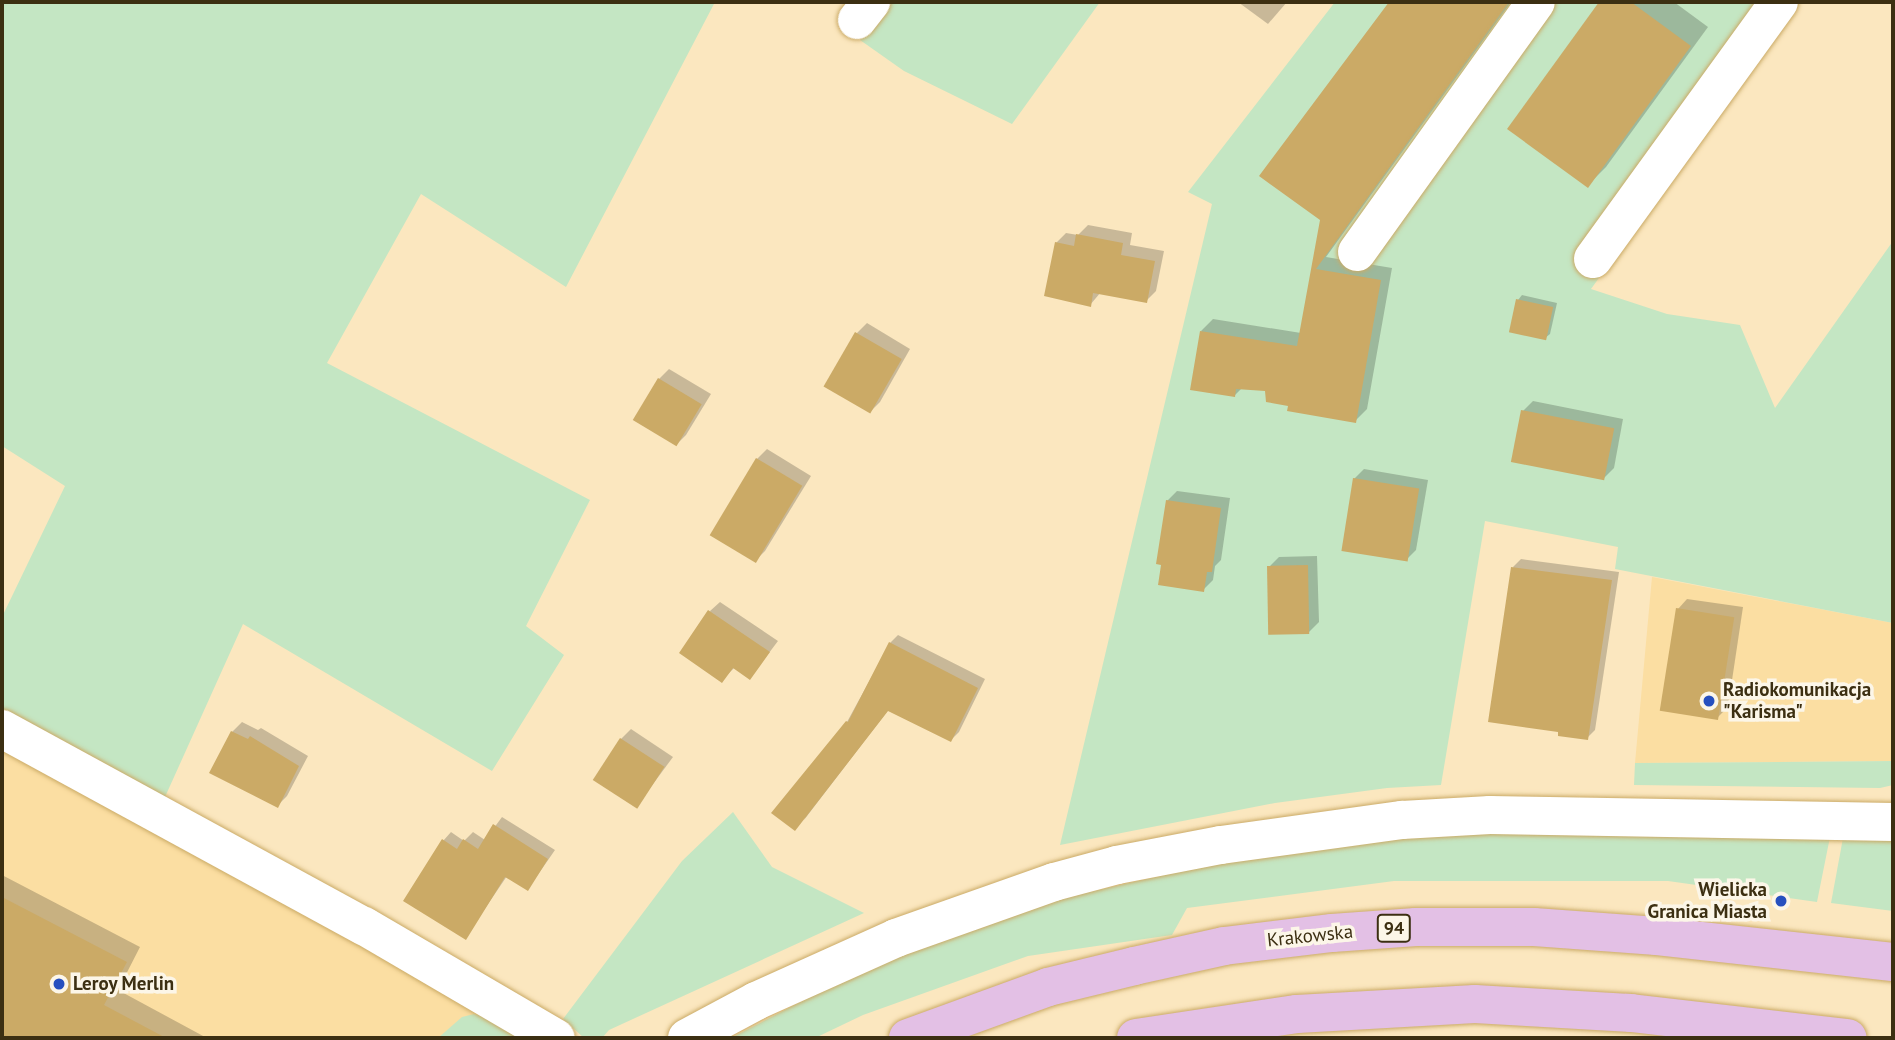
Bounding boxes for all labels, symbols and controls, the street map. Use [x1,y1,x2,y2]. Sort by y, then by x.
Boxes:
place label: Radiokomunikacja "Karisma" [1723,679,1871,723]
marker: Radiokomunikacja "Karisma" [1701,693,1717,709]
place label: Wielicka Granica Miasta [1648,879,1767,923]
marker: Wielicka Granica Miasta [1773,893,1789,909]
road number: 94 [1376,914,1412,943]
street label: Krakowska [1266,920,1354,952]
place label: Leroy Merlin [73,973,175,995]
marker: Leroy Merlin [51,976,67,992]

